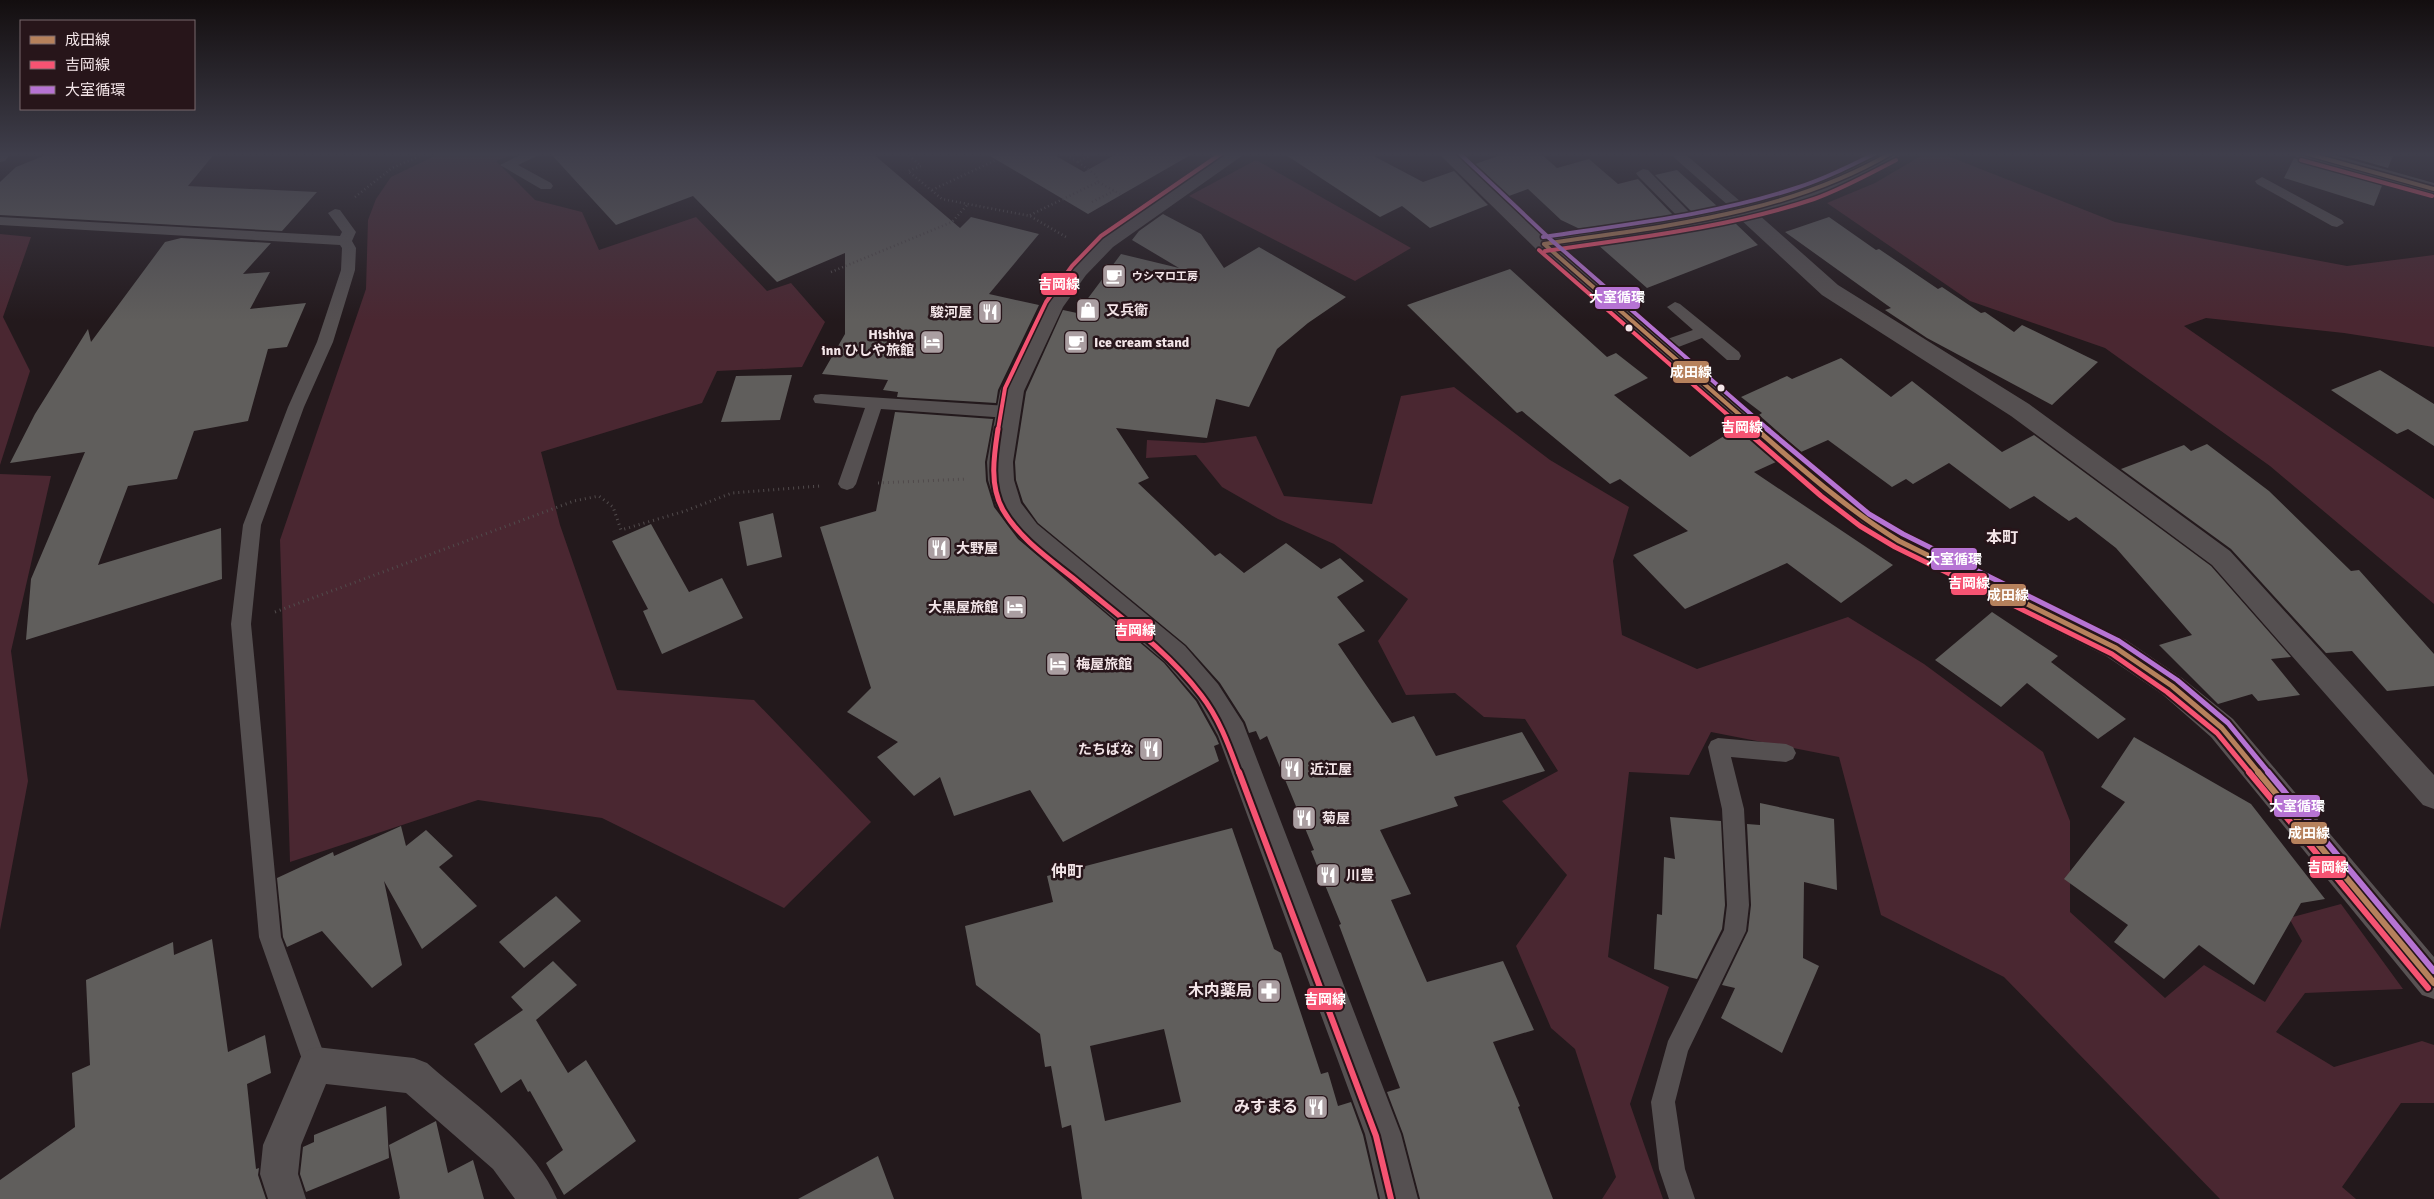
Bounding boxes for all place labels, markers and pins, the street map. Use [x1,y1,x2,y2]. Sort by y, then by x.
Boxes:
cafe icon: ウシマロ工房 [1101,263,1127,289]
place label: ウシマロ工房 [1132,270,1198,283]
shop icon: 又兵衛 [1075,297,1101,323]
restaurant icon: 駿河屋 [977,299,1003,325]
place label: 又兵衛 [1106,302,1148,319]
place label: 駿河屋 [930,304,972,321]
unlabelled marker [1624,323,1634,333]
place label: Hishiya inn ひしや旅館 [822,326,914,359]
hotel icon: Hishiya inn ひしや旅館 [919,329,945,355]
cafe icon: Ice cream stand [1063,329,1089,355]
place label: Ice cream stand [1094,334,1190,351]
unlabelled marker [1716,383,1726,393]
restaurant icon: 大野屋 [926,535,952,561]
place label: 大野屋 [956,540,998,557]
hotel icon: 大黒屋旅館 [1002,594,1028,620]
place label: 大黒屋旅館 [928,599,998,616]
hotel icon: 梅屋旅館 [1045,651,1071,677]
place label: 梅屋旅館 [1076,656,1132,673]
restaurant icon: たちばな [1138,736,1164,762]
place label: たちばな [1078,741,1134,758]
restaurant icon: 近江屋 [1279,756,1305,782]
place label: 近江屋 [1310,761,1352,778]
restaurant icon: 菊屋 [1291,805,1317,831]
place label: 菊屋 [1322,810,1350,827]
restaurant icon: 川豊 [1315,862,1341,888]
place label: 川豊 [1346,867,1374,884]
pharmacy icon: 木内薬局 [1256,978,1282,1004]
place label: 木内薬局 [1188,981,1252,1001]
restaurant icon: みすまる [1303,1094,1329,1120]
place label: みすまる [1234,1097,1298,1117]

